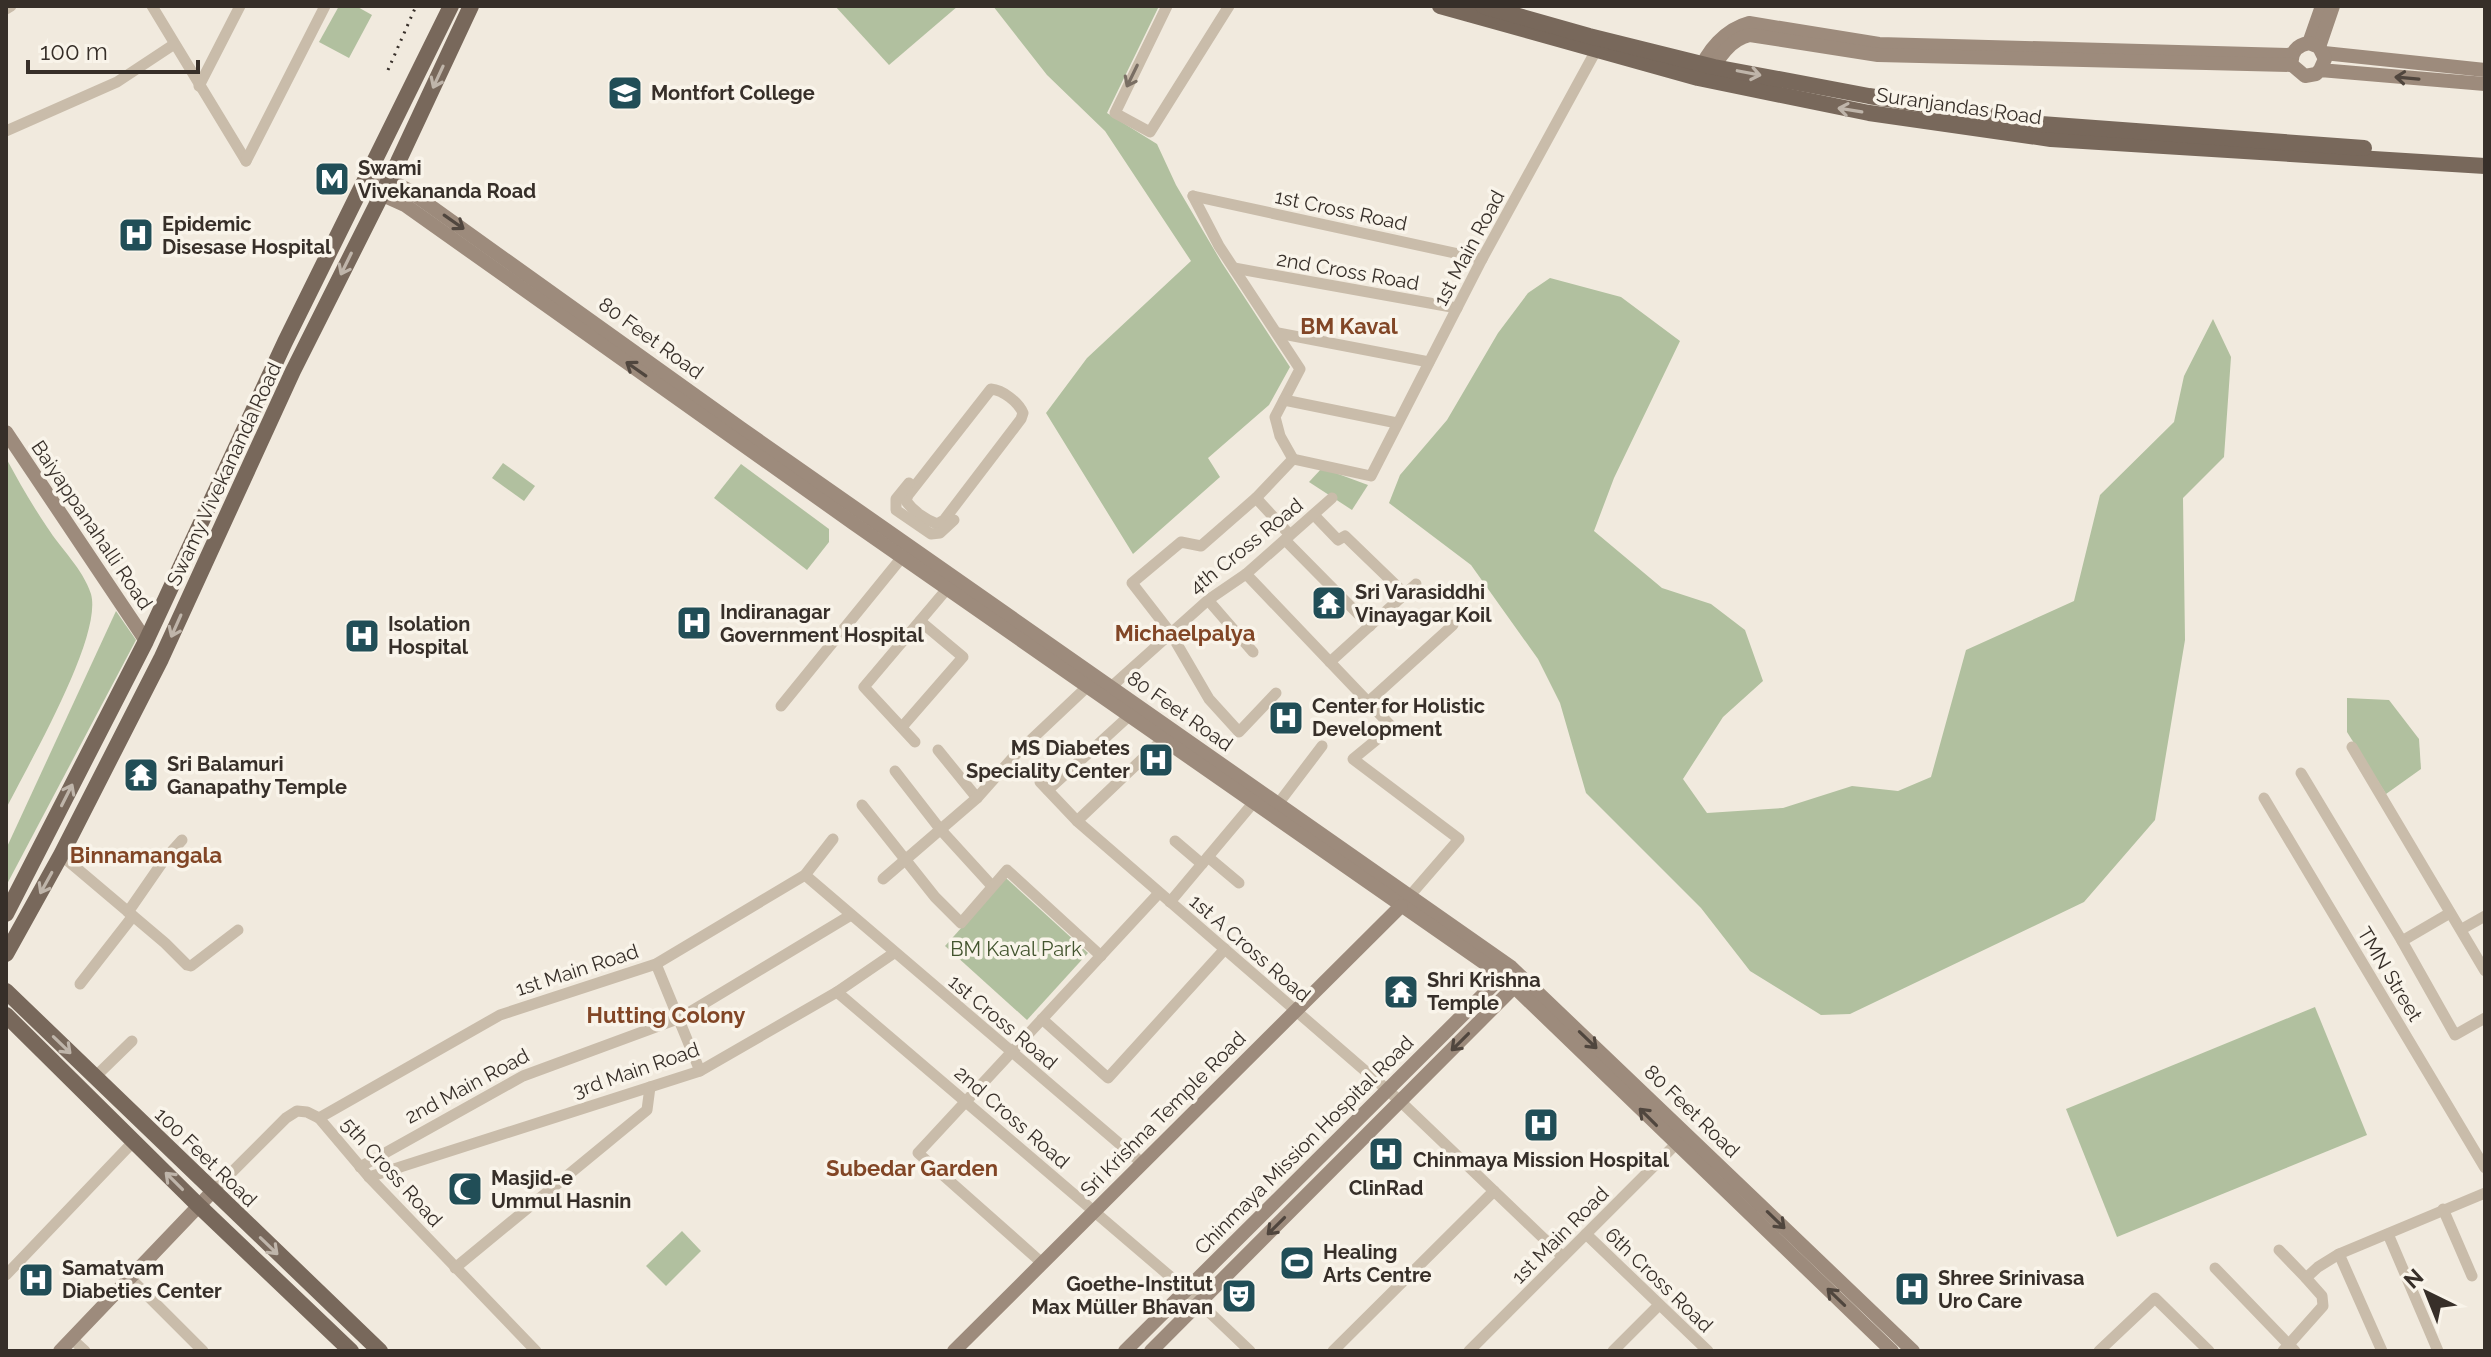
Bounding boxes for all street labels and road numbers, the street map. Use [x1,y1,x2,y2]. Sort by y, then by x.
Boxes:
street label: Suranjandas Road [1875,83,2043,129]
street label: 1st Cross Road [1273,184,1409,236]
street label: 1st Main Road [1428,186,1510,310]
street label: 2nd Cross Road [1275,247,1421,295]
street label: 80 Feet Road [594,292,708,384]
street label: Swamy Vivekananda Road [162,359,286,589]
street label: Baiyappanahalli Road [26,436,158,614]
street label: 4th Cross Road [1184,493,1308,599]
street label: 80 Feet Road [1123,666,1237,756]
street label: 1st A Cross Road [1185,889,1315,1007]
street label: TMN Street [2352,923,2428,1026]
street label: 1st Main Road [513,939,641,1001]
street label: 1st Cross Road [944,970,1062,1074]
street label: Sri Krishna Temple Road [1075,1026,1251,1202]
street label: Chinmaya Mission Hospital Road [1190,1031,1418,1259]
street label: 3rd Main Road [569,1037,703,1103]
street label: 2nd Main Road [401,1043,533,1129]
street label: 80 Feet Road [1639,1059,1745,1163]
street label: 2nd Cross Road [950,1061,1074,1173]
street label: 100 Feet Road [150,1102,262,1212]
street label: 5th Cross Road [337,1112,447,1232]
street label: 1st Main Road [1506,1181,1614,1289]
street label: 6th Cross Road [1600,1223,1718,1337]

